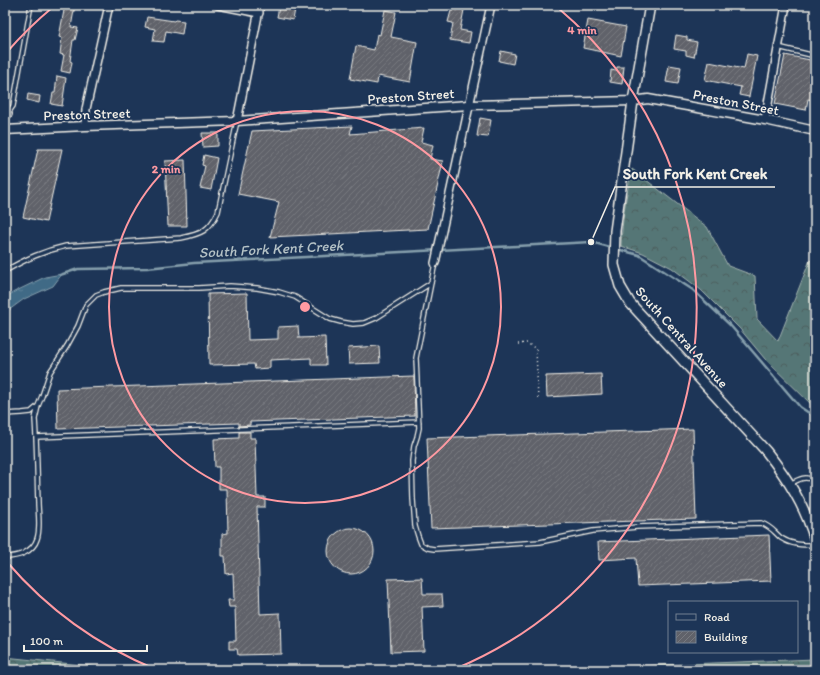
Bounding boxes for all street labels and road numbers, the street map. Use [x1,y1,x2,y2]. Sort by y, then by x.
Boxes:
street label: Preston Street [367,85,455,108]
street label: Preston Street [691,86,780,119]
street label: Preston Street [43,104,131,125]
street label: South Central Avenue [632,283,732,392]

